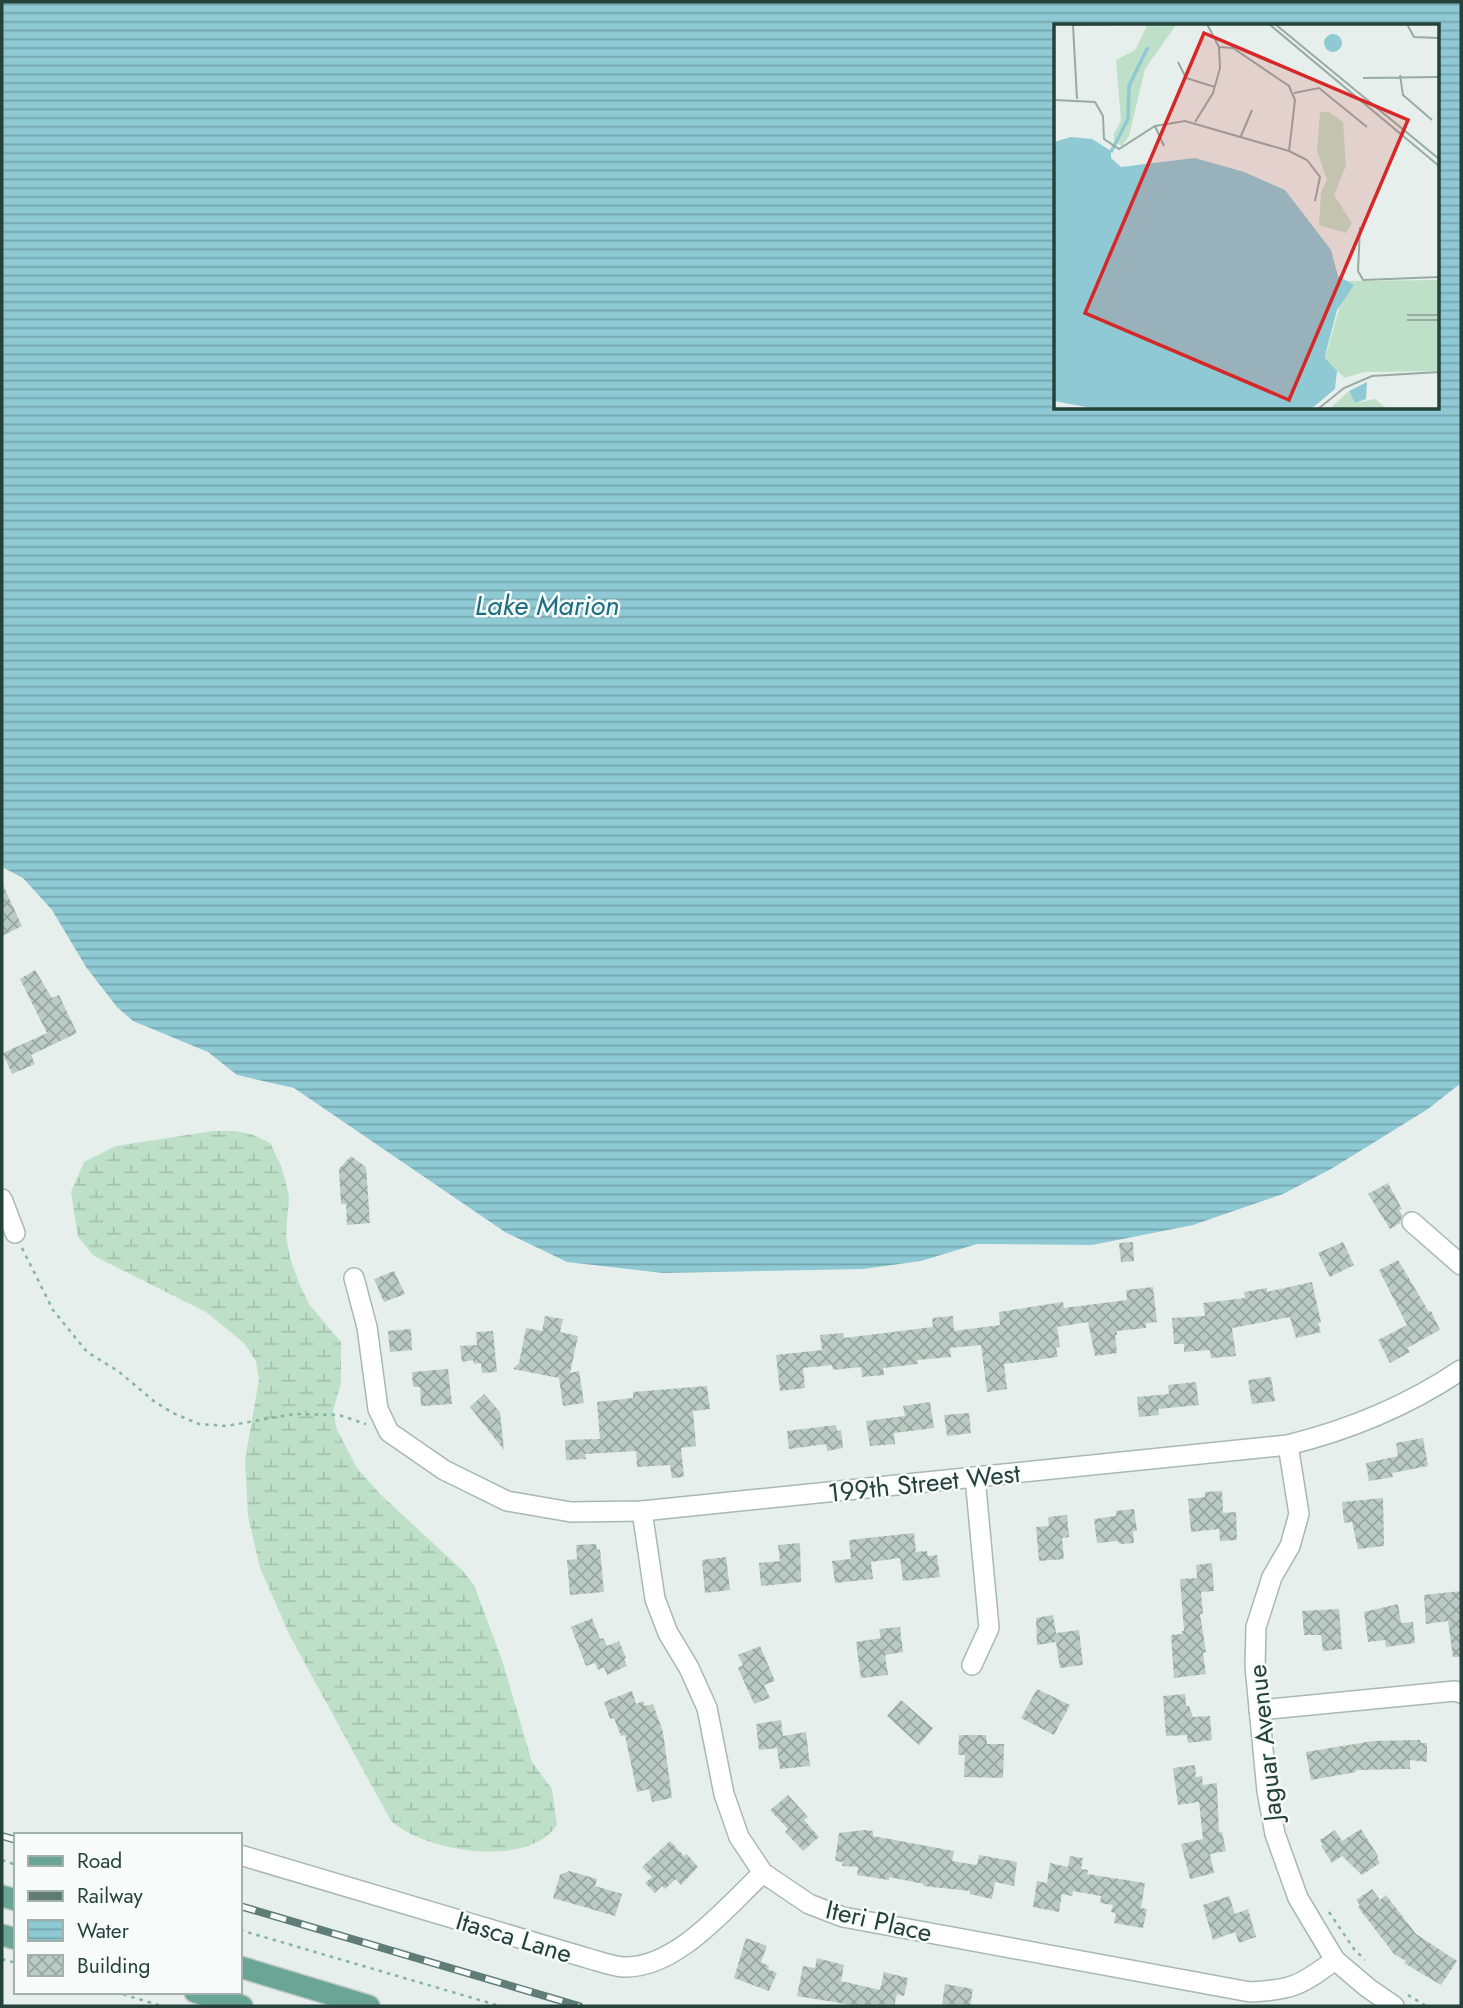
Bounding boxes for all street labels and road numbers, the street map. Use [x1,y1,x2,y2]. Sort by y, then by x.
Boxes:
street label: 199th Street West [826,1454,1023,1512]
street label: Jaguar Avenue [1238,1663,1292,1826]
street label: Iteri Place [822,1890,936,1952]
street label: Itasca Lane [451,1901,577,1973]

